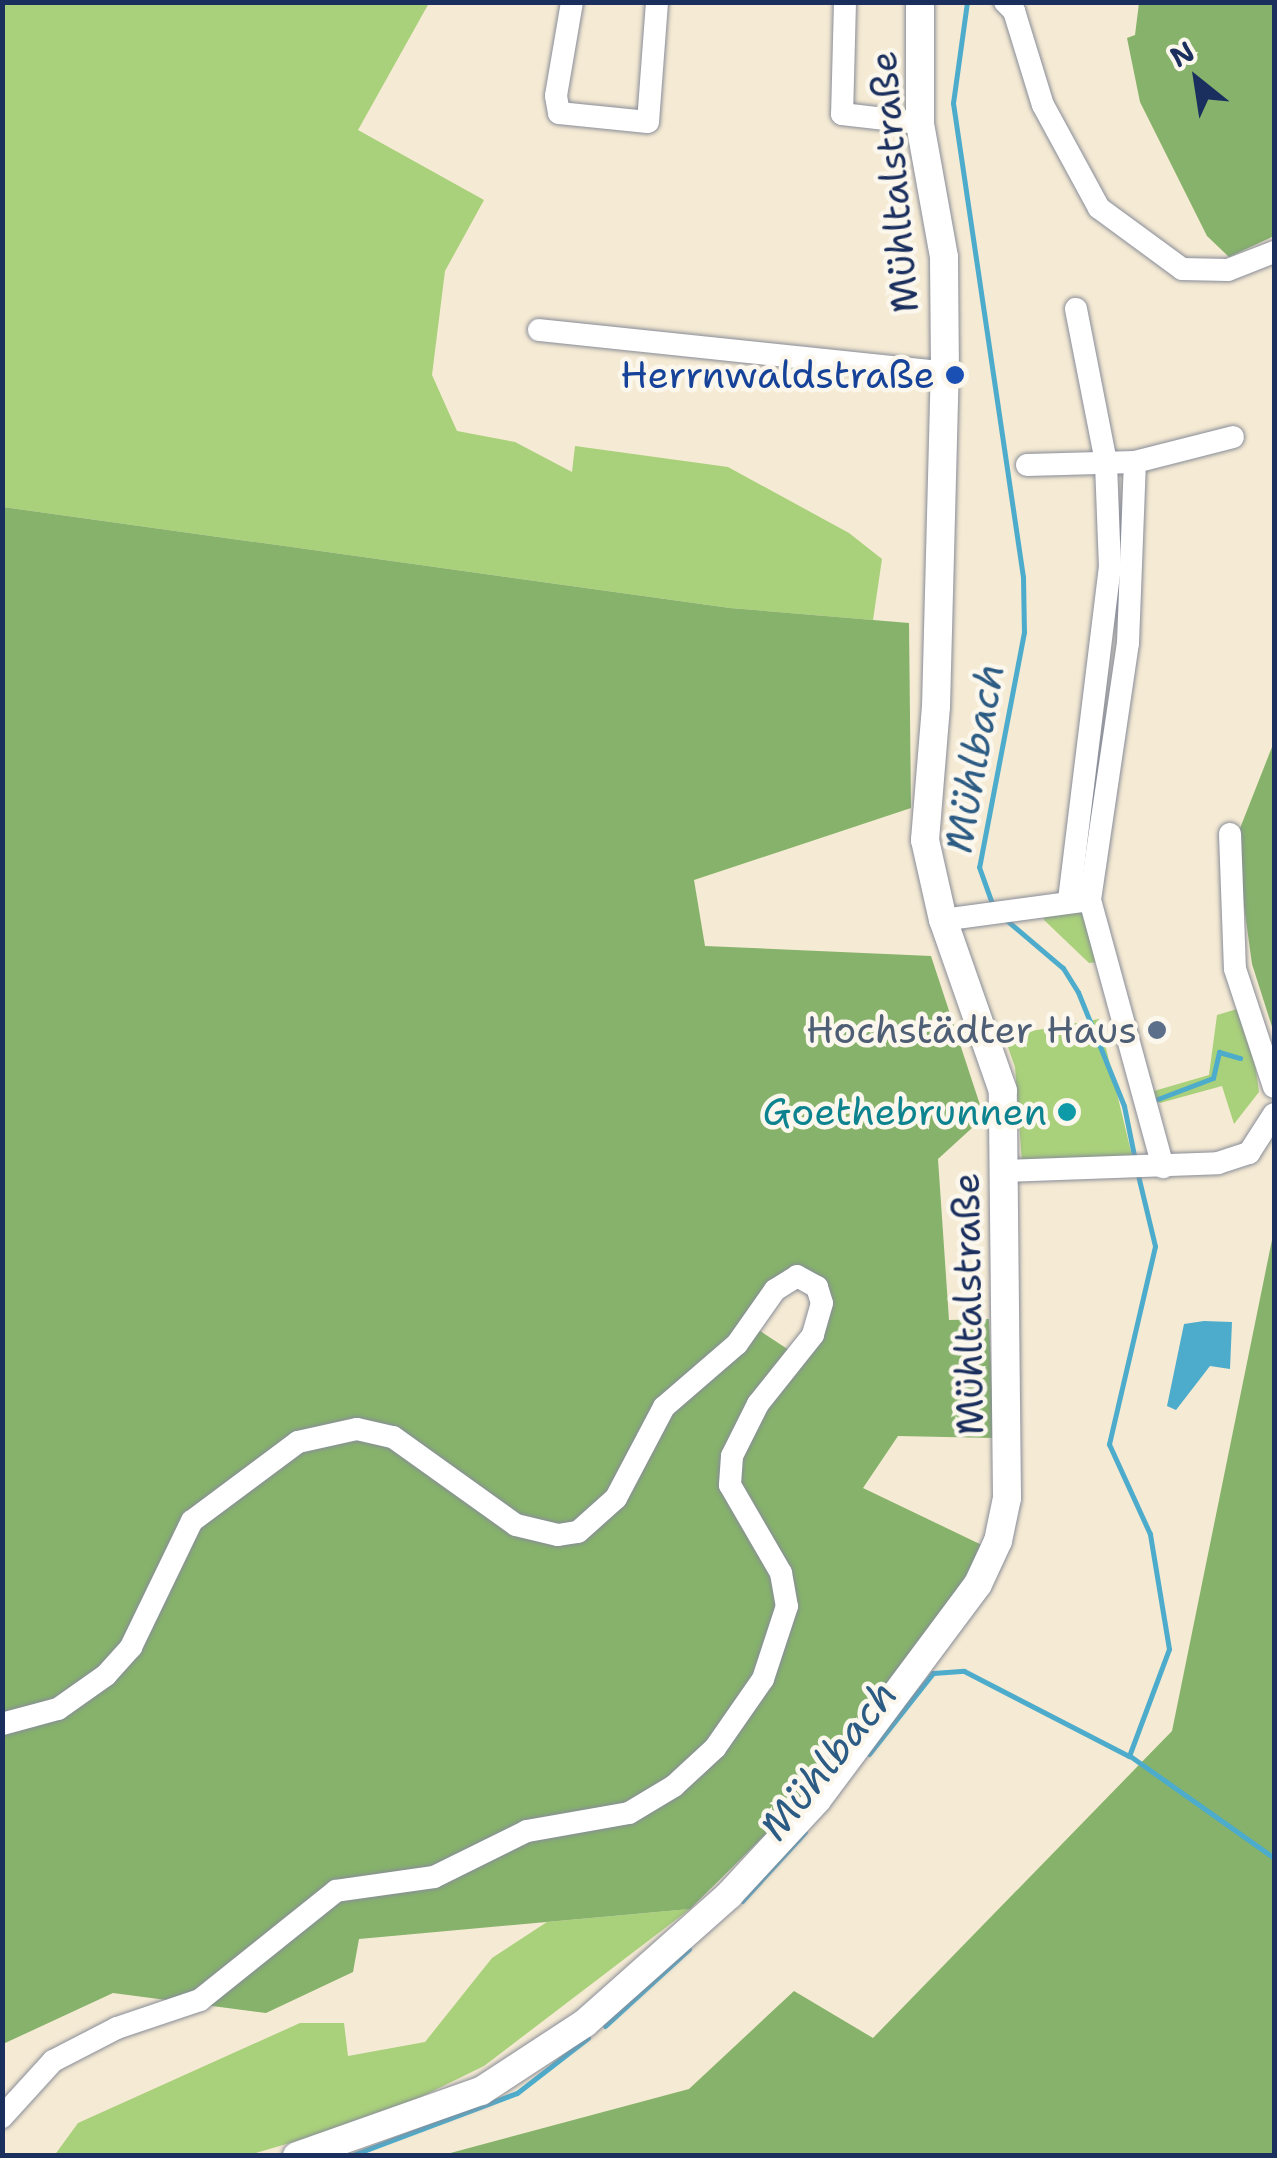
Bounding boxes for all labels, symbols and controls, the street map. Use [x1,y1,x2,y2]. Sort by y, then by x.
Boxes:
north arrow [1147,30,1247,130]
text: N [1163,32,1201,76]
street label: Mühltalstraße [860,49,928,315]
place label: Herrnwaldstraße [620,352,935,398]
marker: Herrnwaldstraße [944,364,966,386]
water label: Mühlbach [934,660,1014,856]
place label: Hochstädter Haus [806,1007,1137,1053]
marker: Hochstädter Haus [1146,1019,1168,1041]
place label: Goethebrunnen [762,1089,1047,1135]
marker: Goethebrunnen [1056,1101,1078,1123]
street label: Mühltalstraße [943,1172,993,1436]
water label: Mühlbach [749,1671,907,1849]

